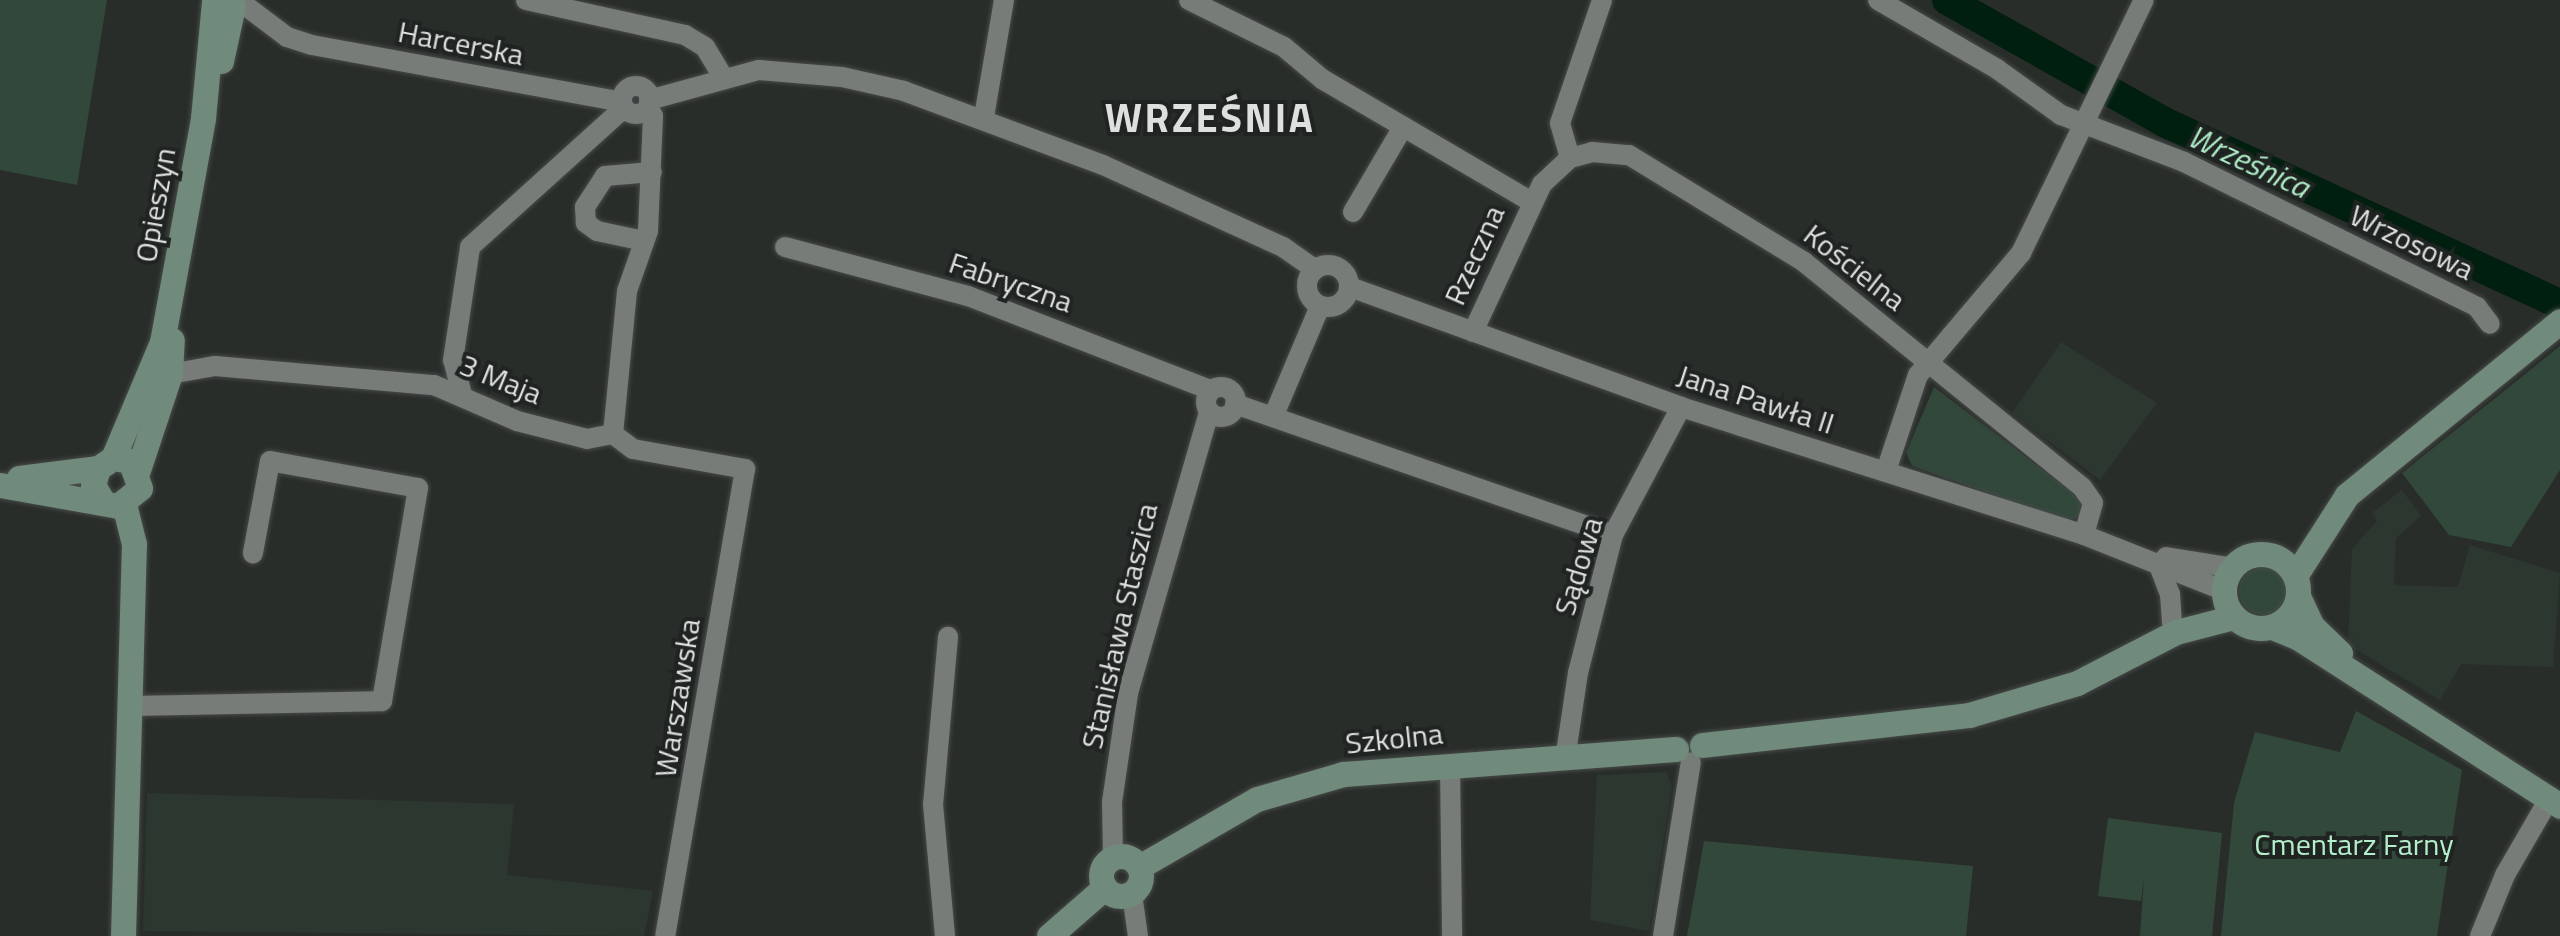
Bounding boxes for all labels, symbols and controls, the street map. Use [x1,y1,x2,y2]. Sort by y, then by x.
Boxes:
street label: Harcerska [395,13,527,73]
district label: WRZEŚNIA [1105,94,1315,142]
water label: Wrześnica [2182,116,2316,206]
street label: Opieszyn [127,145,183,265]
street label: Wrzosowa [2344,197,2480,287]
street label: Rzeczna [1436,200,1512,310]
street label: Kościelna [1797,216,1913,318]
street label: Fabryczna [945,244,1077,320]
street label: 3 Maja [455,346,547,412]
street label: Jana Pawła II [1673,357,1839,441]
street label: Stanisława Staszica [1073,500,1165,752]
street label: Sądowa [1546,513,1610,619]
street label: Warszawska [647,616,707,780]
street label: Szkolna [1344,715,1444,761]
park label: Cmentarz Farny [2254,826,2454,862]

